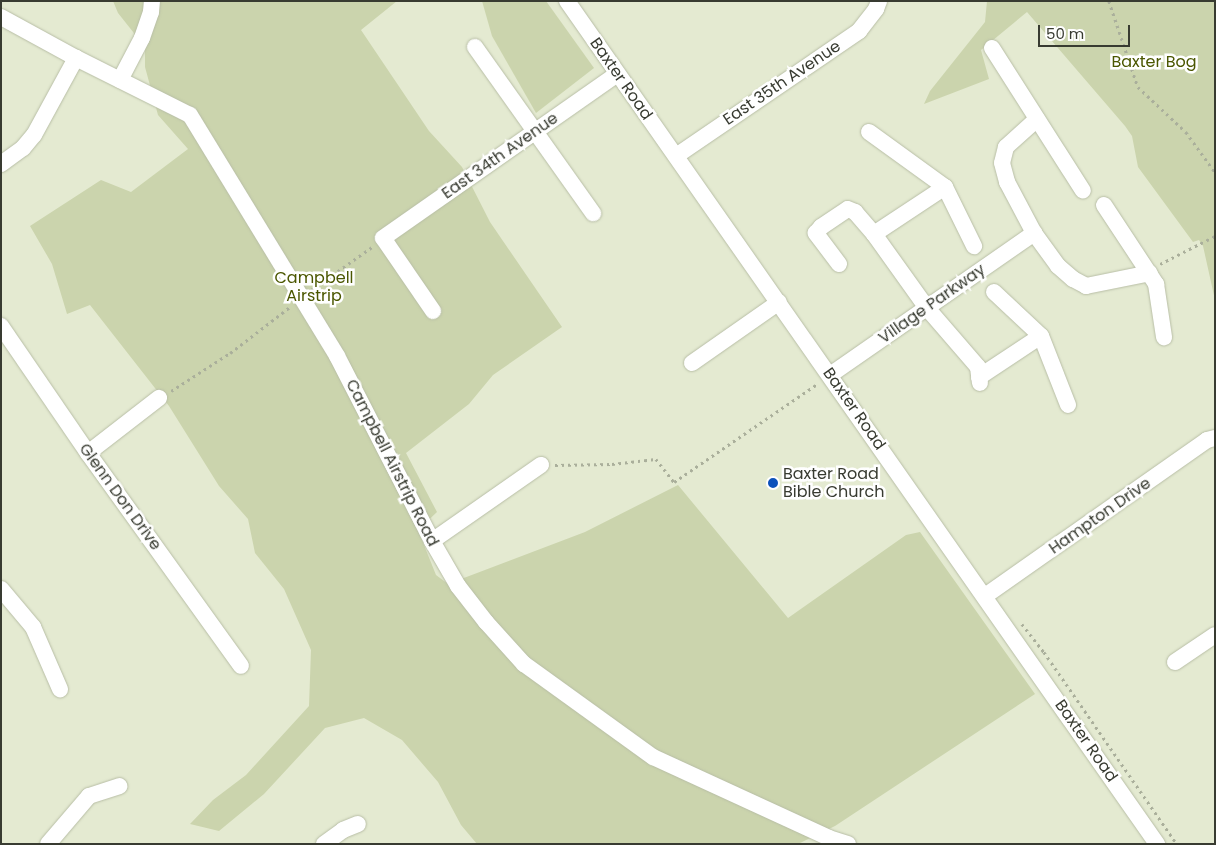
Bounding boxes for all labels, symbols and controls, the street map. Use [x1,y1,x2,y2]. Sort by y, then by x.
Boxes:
scale bar [1041,15,1134,47]
text: 50 m [1046,23,1084,44]
street label: Baxter Road [586,34,656,124]
street label: East 35th Avenue [720,37,844,129]
park label: Baxter Bog [1111,52,1197,72]
street label: East 34th Avenue [438,109,562,203]
street label: Village Parkway [875,260,989,348]
park label: Campbell Airstrip [274,268,354,306]
street label: Baxter Road [819,364,889,454]
street label: Campbell Airstrip Road [341,376,443,550]
street label: Glenn Don Drive [75,440,165,554]
place label: Baxter Road Bible Church [783,464,884,502]
street label: Hampton Drive [1045,474,1155,558]
marker: Baxter Road Bible Church [767,477,779,489]
street label: Baxter Road [1051,696,1121,786]

